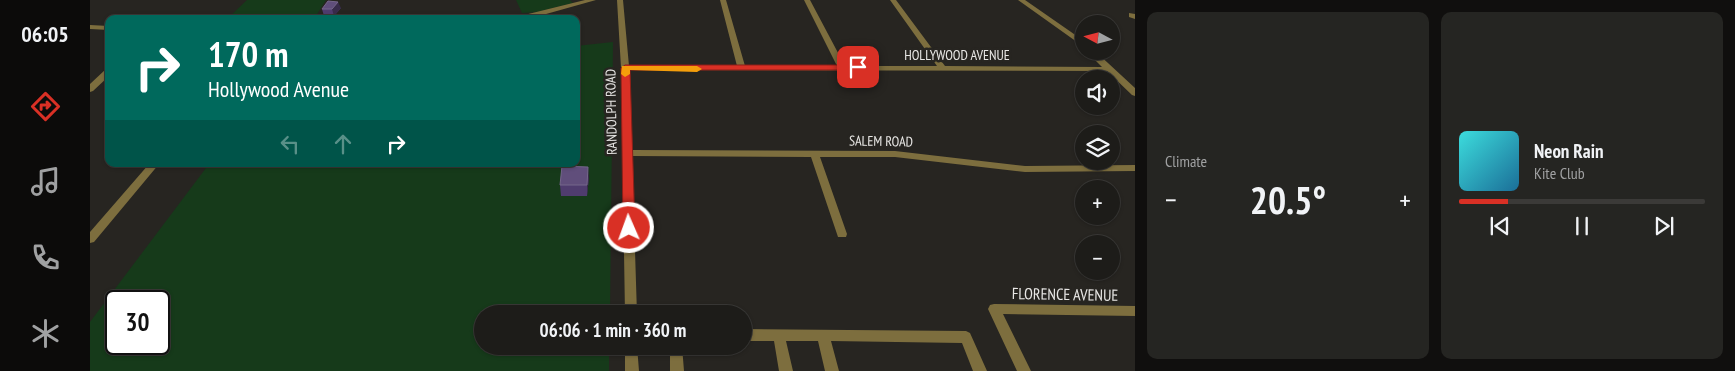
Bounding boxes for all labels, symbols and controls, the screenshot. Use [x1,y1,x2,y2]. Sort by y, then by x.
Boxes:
north arrow [1075,15,1120,60]
map controls [1075,15,1120,280]
text: 06:05 [21,20,69,48]
text: 170 m [208,31,289,77]
icon: right [125,35,190,100]
pin [837,46,879,88]
street label: HOLLYWOOD AVENUE [904,46,1010,64]
icon: arrive [844,53,872,81]
street label: RANDOLPH ROAD [601,69,621,155]
button: sound [1075,70,1120,115]
text: Hollywood Avenue [208,75,349,103]
icon: directions [28,89,63,124]
button: layers [1075,125,1120,170]
icon: left [276,130,304,158]
icon: ahead [329,130,357,158]
icon: right [382,130,410,158]
street label: SALEM ROAD [849,131,913,151]
text: Neon Rain [1534,139,1603,163]
text: Climate [1165,151,1207,171]
text: Kite Club [1534,163,1585,183]
icon: music [28,164,63,199]
text: 20.5° [1250,175,1326,224]
button: + [1075,180,1120,225]
text: − [1165,181,1177,218]
text: + [1399,181,1411,218]
position arrow [602,201,654,253]
icon: previous [1486,212,1514,240]
icon: pause [1568,212,1596,240]
icon: next [1650,212,1678,240]
button: − [1075,235,1120,280]
icon: phone [28,240,63,275]
street label: FLORENCE AVENUE [1012,283,1119,305]
speed limit sign: 30 [105,290,170,355]
icon: climate [28,316,63,351]
text: 06:06 · 1 min · 360 m [540,318,686,342]

